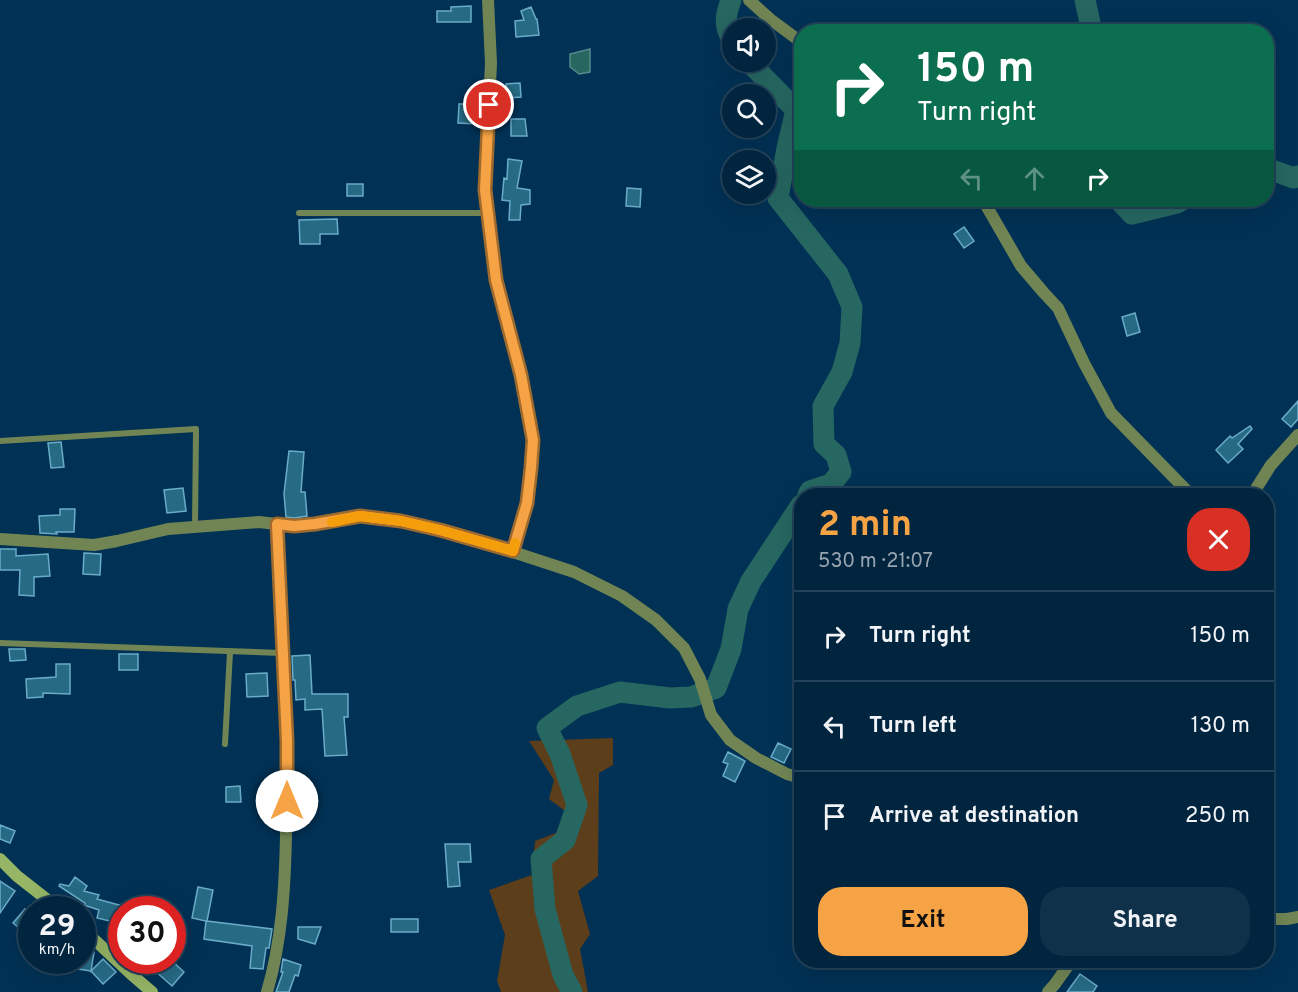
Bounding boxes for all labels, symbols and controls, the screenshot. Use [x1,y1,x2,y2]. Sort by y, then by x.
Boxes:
map controls [722,18,776,204]
button: sound [722,18,776,72]
text: 150 m [917,44,1034,97]
icon: right [818,48,896,126]
pin [463,79,514,130]
button: search [722,84,776,138]
icon: arrive [472,88,505,121]
text: Turn right [917,96,1036,130]
button: layers [722,150,776,204]
icon: left [955,162,988,195]
icon: ahead [1018,162,1051,195]
icon: right [1081,162,1114,195]
text: 2 min [818,503,912,549]
button: close [1187,508,1250,571]
text: 530 m · 21:07 [818,549,933,575]
icon: right [818,620,851,653]
text: Turn right [869,623,971,650]
text: 150 m [1190,623,1250,650]
icon: left [818,710,851,743]
text: Turn left [869,713,957,740]
text: 130 m [1191,713,1250,740]
position arrow [255,769,319,833]
icon: arrive [818,800,851,833]
text: Arrive at destination [869,803,1079,830]
text: 250 m [1185,803,1250,830]
button: Exit [818,887,1028,956]
button: Share [1040,887,1250,956]
speed limit sign: 30 [108,896,186,974]
text: 29 [39,909,75,946]
text: km/h [39,941,75,960]

